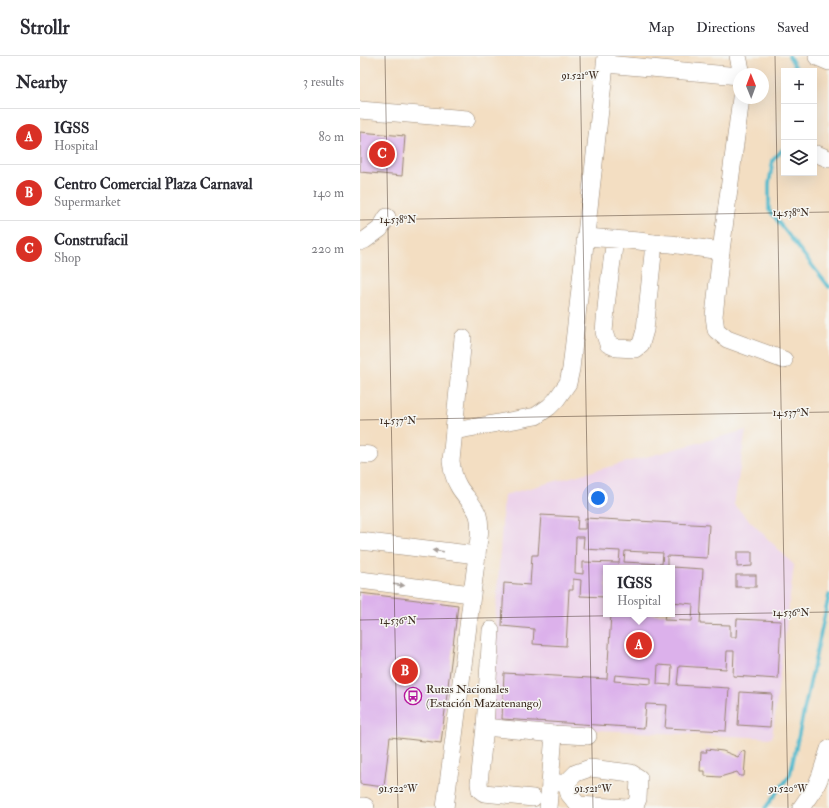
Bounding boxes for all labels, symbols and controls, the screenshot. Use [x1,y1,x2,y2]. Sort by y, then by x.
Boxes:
text: Strollr [20,16,70,40]
text: Map [648,19,674,36]
text: Directions [696,19,755,36]
text: Saved [777,19,809,36]
north arrow [733,68,769,104]
map controls [781,68,817,176]
button: + [781,68,817,104]
text: 91.521°W [560,70,599,82]
text: Nearby [16,72,67,93]
text: 3 results [303,74,344,90]
button: − [781,104,817,140]
text: IGSS [54,119,89,138]
text: A [25,129,33,145]
text: 80 m [318,129,344,145]
text: Hospital [54,138,98,154]
pin: C [369,139,395,169]
button: layers [781,140,817,176]
text: Centro Comercial Plaza Carnaval [54,175,253,194]
text: B [25,185,33,201]
text: 140 m [313,185,344,201]
text: Supermarket [54,194,121,210]
text: 14.538°N [773,207,809,219]
text: 14.538°N [380,214,416,226]
text: Construfacil [54,231,128,250]
text: C [24,241,34,257]
text: 220 m [311,241,344,257]
text: Shop [54,250,81,266]
text: 14.537°N [773,407,809,419]
text: 14.537°N [380,415,416,427]
your location [588,488,608,508]
one-way arrow [432,547,444,554]
popup [603,565,675,617]
text: IGSS [617,574,652,593]
one-way arrow [393,582,405,588]
text: Hospital [617,593,661,609]
text: 14.536°N [773,607,809,619]
text: 14.536°N [380,615,416,627]
pin: A [626,630,652,660]
pin: B [392,656,418,686]
place label: Rutas Nacionales (Estación Mazatenango) [426,682,542,711]
bus stop icon: Rutas Nacionales (Estación Mazatenango) [403,686,423,706]
text: 91.522°W [378,783,418,795]
text: 91.521°W [573,783,612,795]
text: 91.520°W [768,783,808,795]

